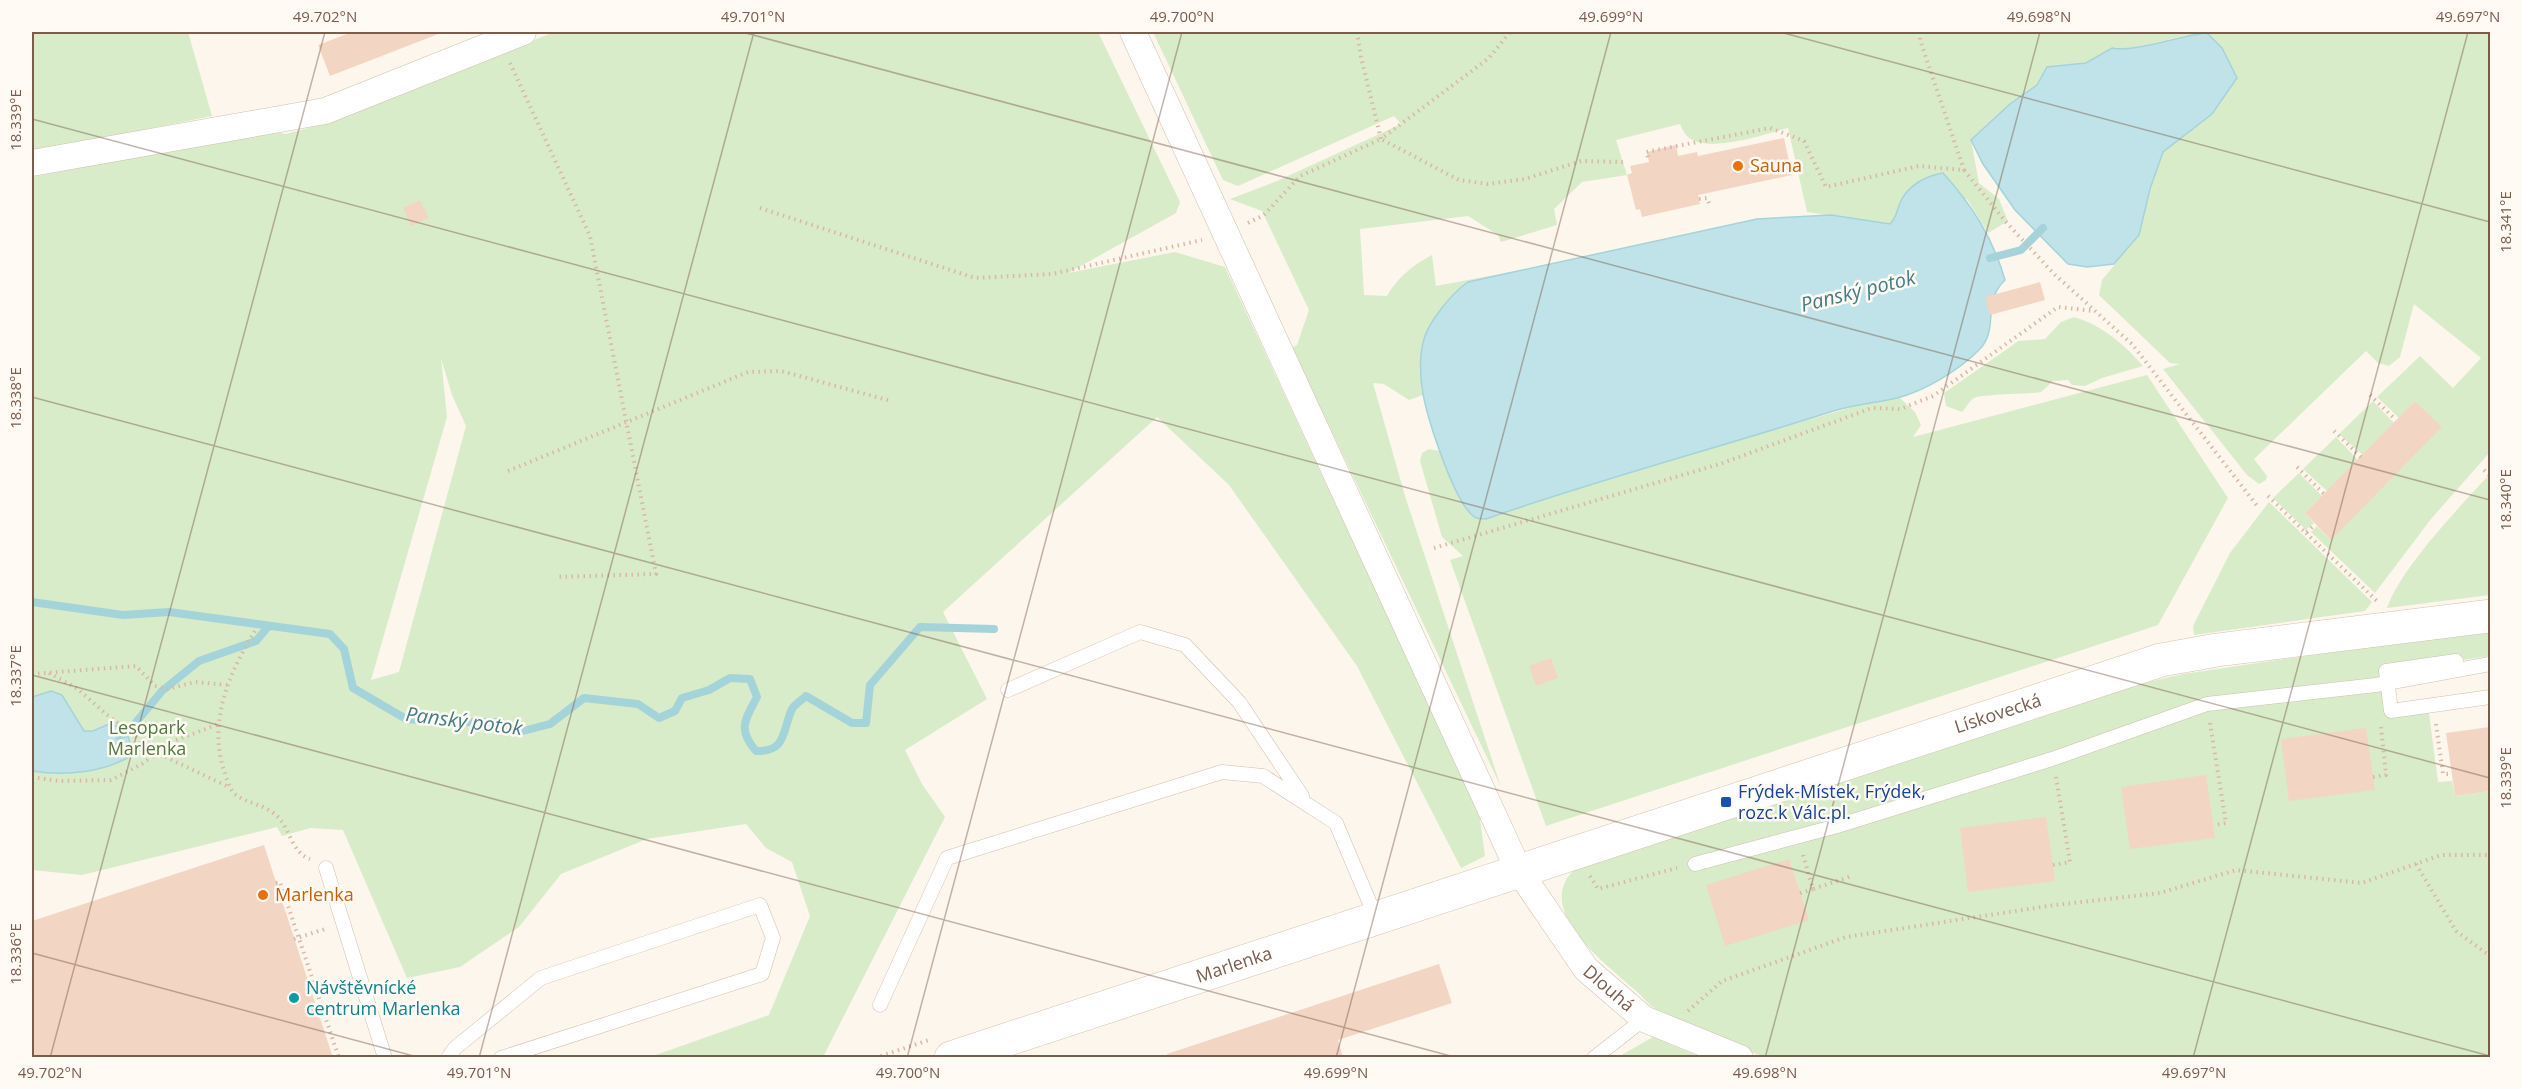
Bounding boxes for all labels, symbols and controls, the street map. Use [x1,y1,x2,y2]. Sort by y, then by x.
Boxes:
text: 49.702°N [293,6,357,26]
text: 49.701°N [721,6,785,26]
text: 49.700°N [1150,6,1214,26]
text: 49.699°N [1579,6,1643,26]
text: 49.698°N [2007,6,2071,26]
text: 49.697°N [2436,6,2500,26]
text: 18.339°E [5,89,25,151]
place label: Sauna [1750,153,1802,177]
marker: Sauna [1731,159,1745,173]
text: 18.341°E [2495,191,2515,253]
water label: Panský potok [1798,263,1919,318]
text: 18.338°E [5,367,25,429]
text: 18.340°E [2495,469,2515,531]
text: 18.337°E [5,645,25,707]
street label: Lískovecká [1951,687,2044,738]
water label: Panský potok [404,700,525,741]
park label: Lesopark Marlenka [108,715,186,760]
text: 18.339°E [2495,747,2515,809]
place label: Frýdek-Místek, Frýdek, rozc.k Válc.pl. [1738,779,1926,824]
marker: Frýdek-Místek, Frýdek, rozc.k Válc.pl. [1719,795,1733,809]
place label: Marlenka [275,882,354,906]
marker: Marlenka [256,888,270,902]
text: 18.336°E [5,923,25,985]
street label: Marlenka [1193,940,1275,988]
street label: Dlouhá [1578,959,1640,1017]
place label: Návštěvnícké centrum Marlenka [306,975,461,1020]
marker: Návštěvnícké centrum Marlenka [287,991,301,1005]
text: 49.702°N [18,1062,82,1082]
text: 49.701°N [447,1062,511,1082]
text: 49.700°N [876,1062,940,1082]
text: 49.699°N [1304,1062,1368,1082]
text: 49.698°N [1733,1062,1797,1082]
text: 49.697°N [2162,1062,2226,1082]

